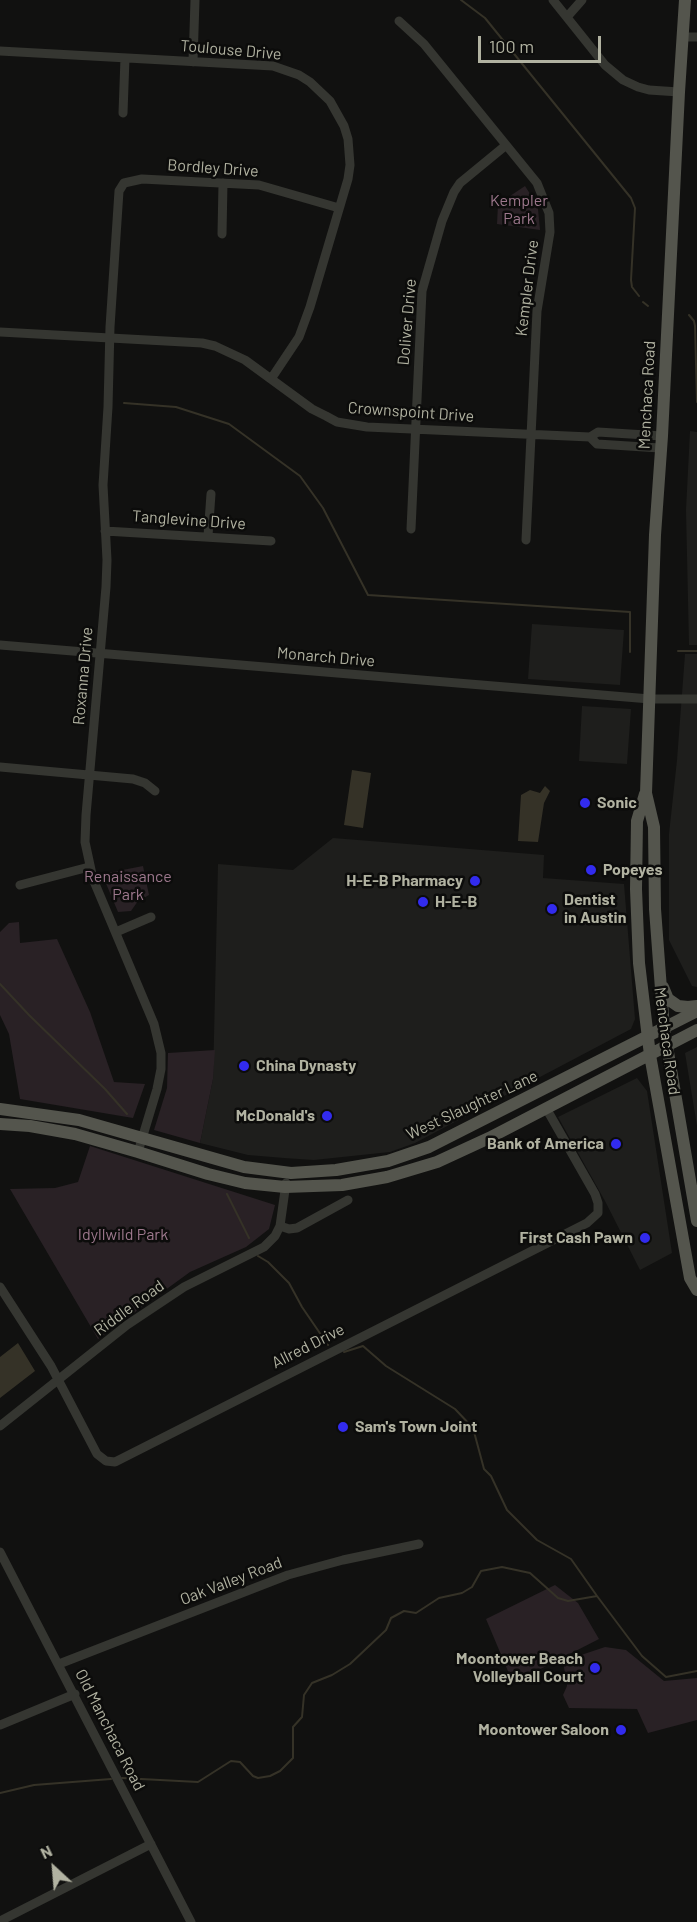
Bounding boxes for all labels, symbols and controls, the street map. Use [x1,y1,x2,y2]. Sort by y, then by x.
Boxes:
scale bar [481,24,604,62]
text: 100 m [489,35,534,57]
street label: Toulouse Drive [180,36,282,64]
street label: Bordley Drive [167,155,259,181]
park label: Kempler Park [490,191,548,229]
street label: Kempler Drive [512,239,542,337]
street label: Doliver Drive [394,278,420,366]
street label: Menchaca Road [635,340,659,450]
street label: Crownspoint Drive [347,398,475,426]
street label: Tanglevine Drive [132,506,246,534]
street label: Roxanna Drive [69,626,97,726]
street label: Monarch Drive [276,643,376,671]
place label: Sonic [597,793,637,813]
marker: Sonic [578,796,592,810]
place label: Popeyes [603,860,663,880]
marker: Popeyes [584,863,598,877]
park label: Renaissance Park [84,867,172,905]
place label: H-E-B Pharmacy [346,871,463,891]
marker: H-E-B Pharmacy [468,874,482,888]
place label: Dentist in Austin [564,890,626,928]
place label: H-E-B [435,892,477,912]
marker: H-E-B [416,895,430,909]
marker: Dentist in Austin [545,902,559,916]
street label: Menchaca Road [650,986,684,1096]
place label: China Dynasty [256,1056,356,1076]
marker: China Dynasty [237,1059,251,1073]
street label: West Slaughter Lane [403,1066,541,1144]
place label: McDonald's [236,1106,315,1126]
marker: McDonald's [320,1109,334,1123]
place label: Bank of America [487,1134,604,1154]
marker: Bank of America [609,1137,623,1151]
park label: Idyllwild Park [78,1225,168,1245]
place label: First Cash Pawn [520,1228,633,1248]
marker: First Cash Pawn [638,1231,652,1245]
street label: Riddle Road [90,1276,168,1340]
street label: Allred Drive [268,1320,348,1372]
place label: Sam's Town Joint [355,1417,477,1437]
marker: Sam's Town Joint [336,1420,350,1434]
street label: Oak Valley Road [177,1553,285,1609]
place label: Moontower Beach Volleyball Court [456,1649,583,1687]
marker: Moontower Beach Volleyball Court [588,1661,602,1675]
street label: Old Manchaca Road [71,1666,149,1794]
place label: Moontower Saloon [478,1720,609,1740]
marker: Moontower Saloon [614,1723,628,1737]
north arrow [24,1838,84,1898]
text: N [37,1841,55,1862]

